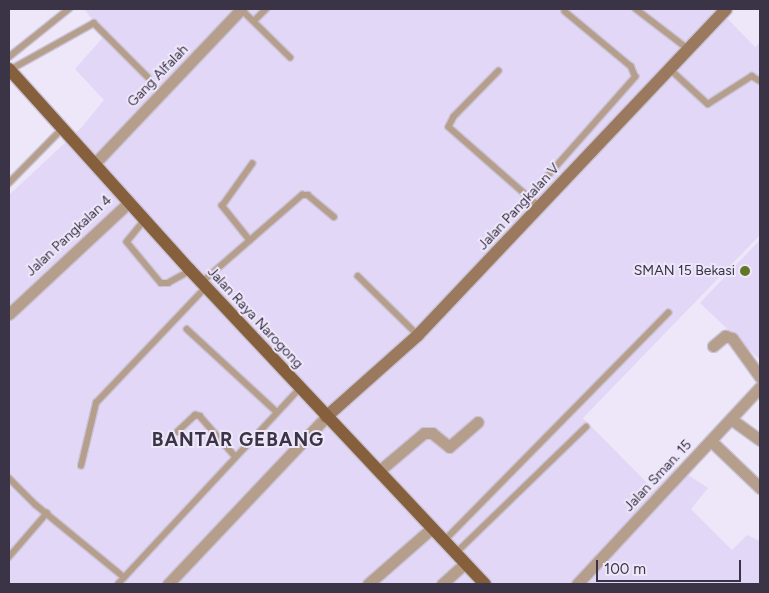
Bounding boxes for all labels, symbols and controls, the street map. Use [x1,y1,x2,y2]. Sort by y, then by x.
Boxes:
street label: Gang Alfalah [124,41,192,111]
street label: Jalan Pangkalan V [475,160,563,254]
street label: Jalan Pangkalan 4 [23,192,115,280]
place label: SMAN 15 Bekasi [634,263,735,279]
street label: Jalan Raya Narogong [204,264,306,372]
marker: SMAN 15 Bekasi [739,265,751,277]
district label: BANTAR GEBANG [150,429,326,451]
street label: Jalan Sman. 15 [621,437,695,515]
scale bar [599,550,744,582]
text: 100 m [604,560,646,578]

